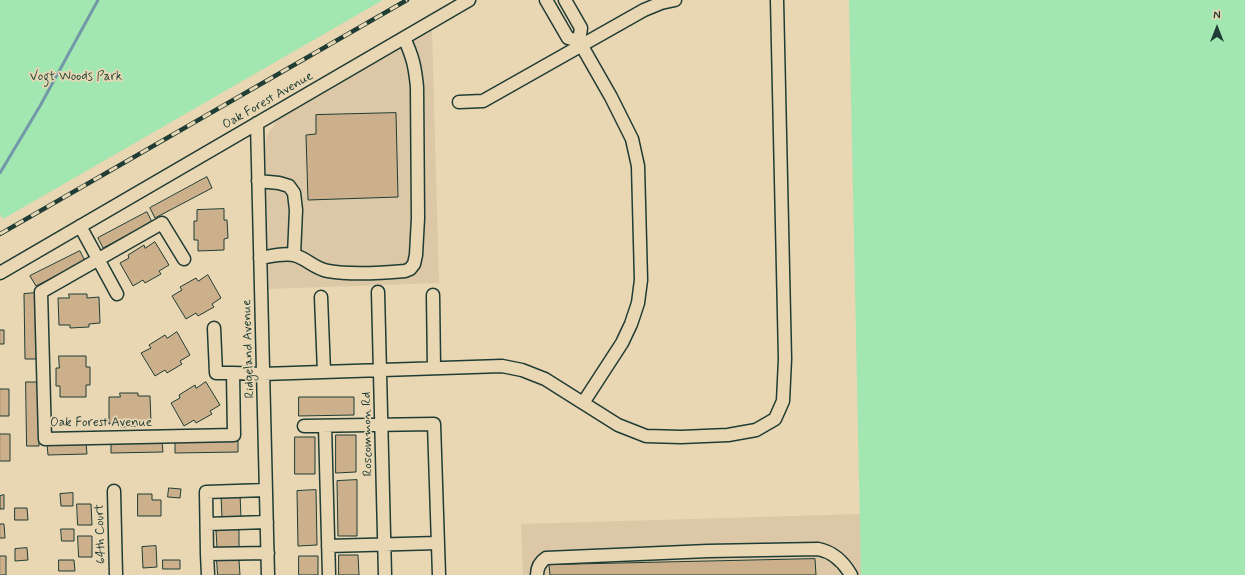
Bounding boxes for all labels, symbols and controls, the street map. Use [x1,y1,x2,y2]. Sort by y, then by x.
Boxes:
north arrow [1197,8,1237,48]
text: N [1213,9,1221,23]
park label: Vogt Woods Park [30,69,122,85]
street label: Oak Forest Avenue [220,69,316,133]
street label: Ridgeland Avenue [239,299,259,399]
street label: Roscommon Rd [359,392,377,476]
street label: Oak Forest Avenue [50,415,152,431]
street label: 64th Court [92,504,110,564]

